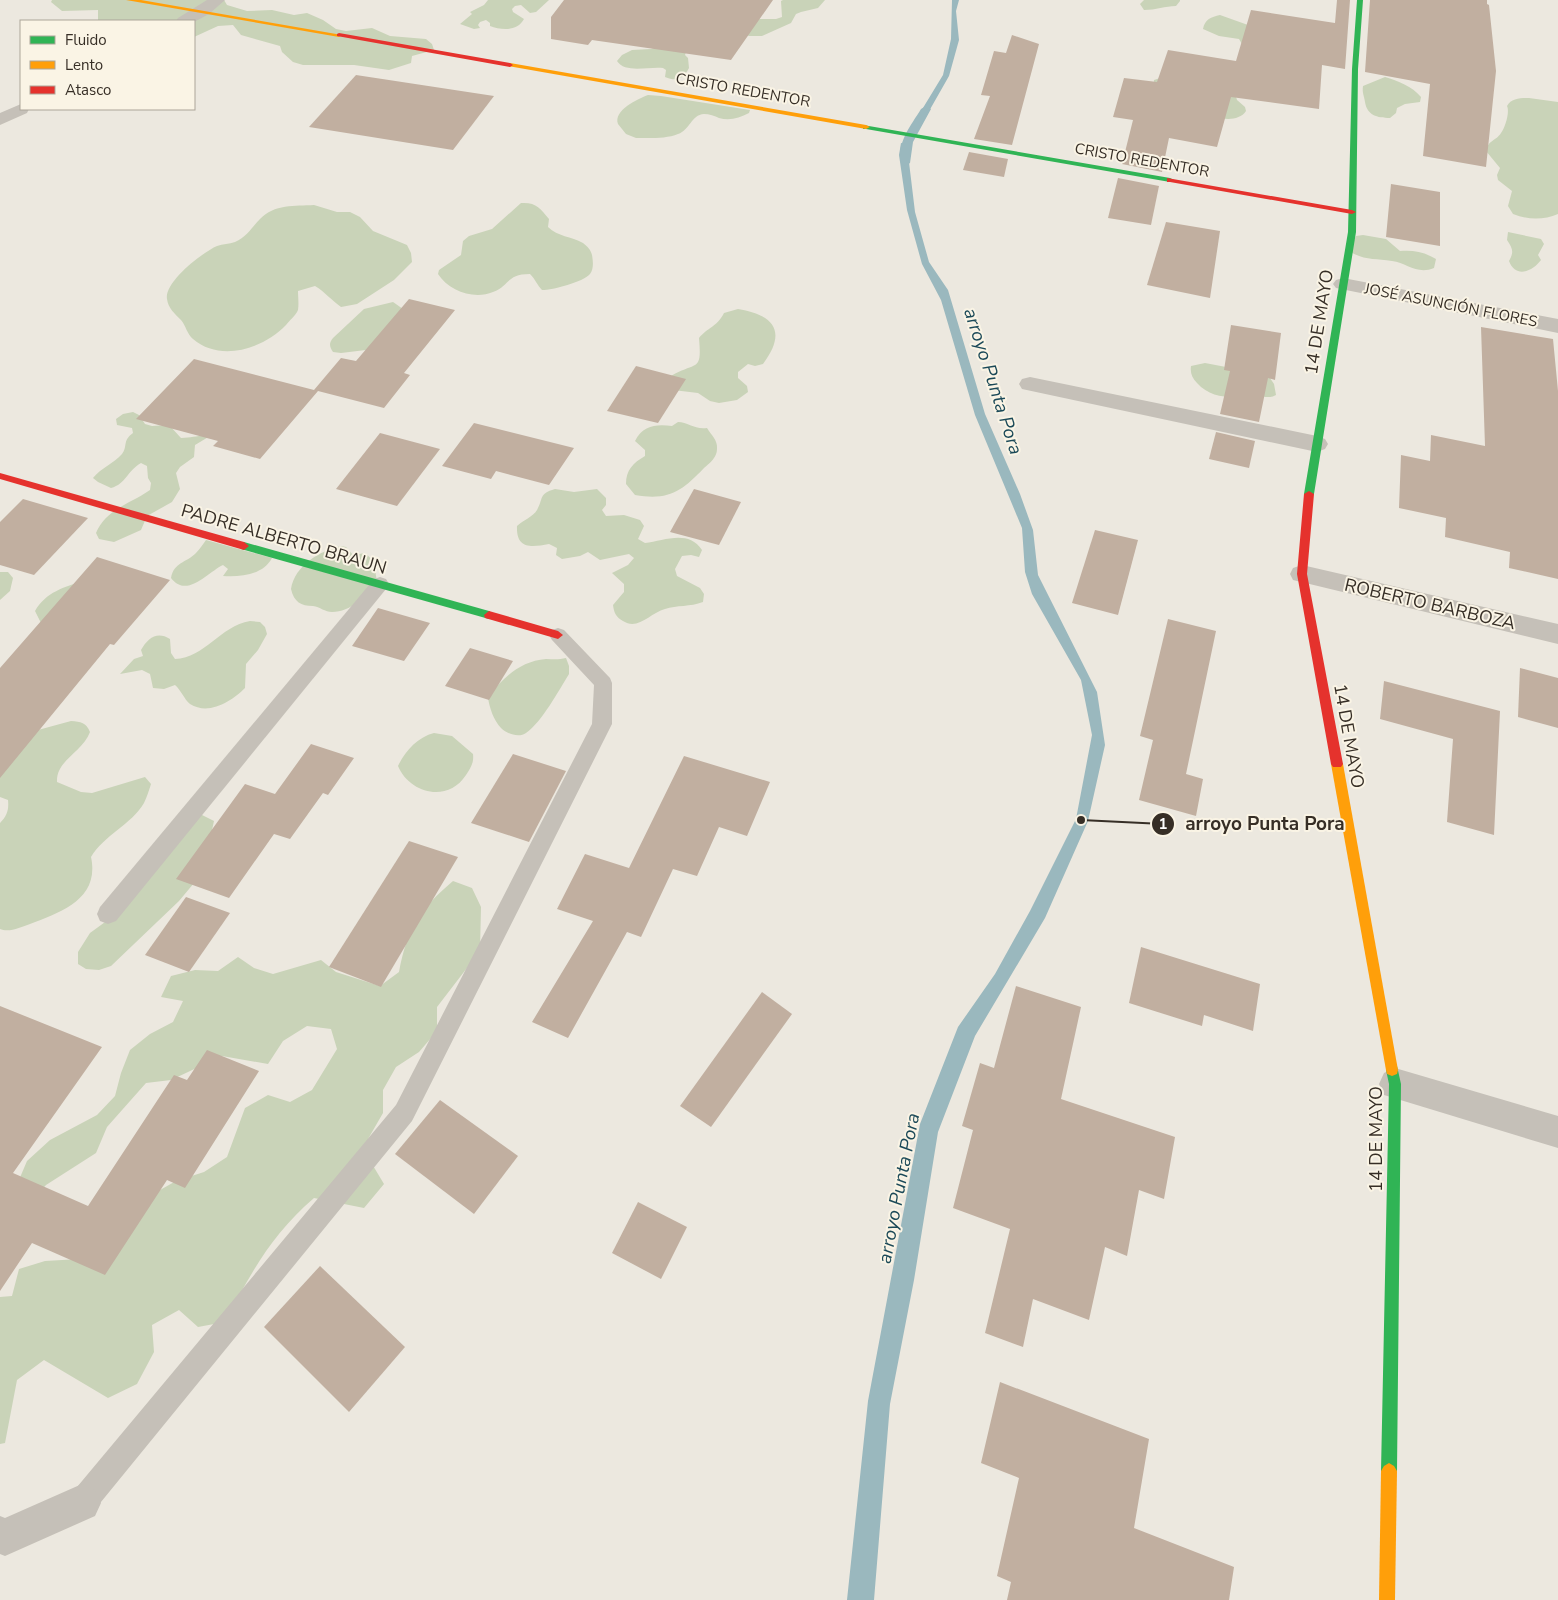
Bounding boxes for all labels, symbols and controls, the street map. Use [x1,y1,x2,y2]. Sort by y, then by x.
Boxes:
legend [20,20,195,110]
text: Fluido [65,30,107,50]
text: Lento [65,55,103,75]
street label: CRISTO REDENTOR [674,68,812,112]
text: Atasco [65,80,111,100]
street label: CRISTO REDENTOR [1073,138,1211,182]
street label: 14 DE MAYO [1299,268,1339,376]
street label: JOSÉ ASUNCIÓN FLORES [1362,277,1539,332]
water label: arroyo Punta Pora [957,305,1029,458]
street label: PADRE ALBERTO BRAUN [178,498,390,580]
street label: ROBERTO BARBOZA [1342,573,1518,635]
street label: 14 DE MAYO [1328,682,1370,790]
callout: arroyo Punta Pora [1151,807,1355,841]
text: arroyo Punta Pora [1185,811,1345,837]
text: 1 [1158,814,1168,834]
street label: 14 DE MAYO [1364,1086,1388,1192]
water label: arroyo Punta Pora [872,1111,926,1266]

